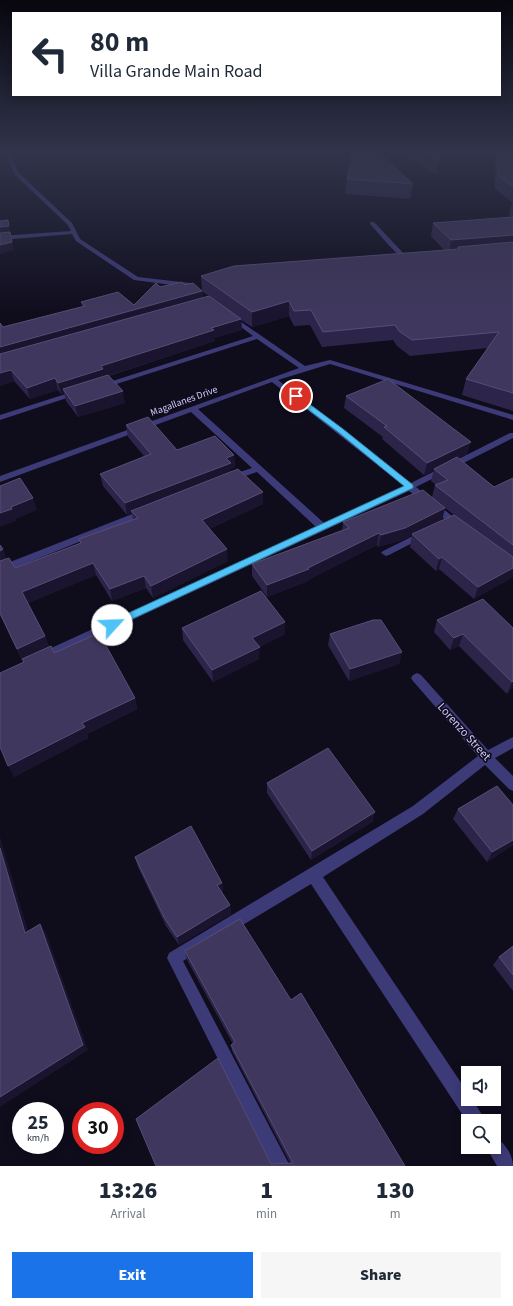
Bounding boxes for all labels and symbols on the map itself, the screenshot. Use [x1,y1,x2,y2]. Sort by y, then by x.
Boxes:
pin [279,379,313,413]
street label: Magallanes Drive [148,382,220,420]
position arrow [91,604,133,646]
street label: Lorenzo Street [433,699,495,765]
speed limit sign: 30 [72,1102,124,1154]

